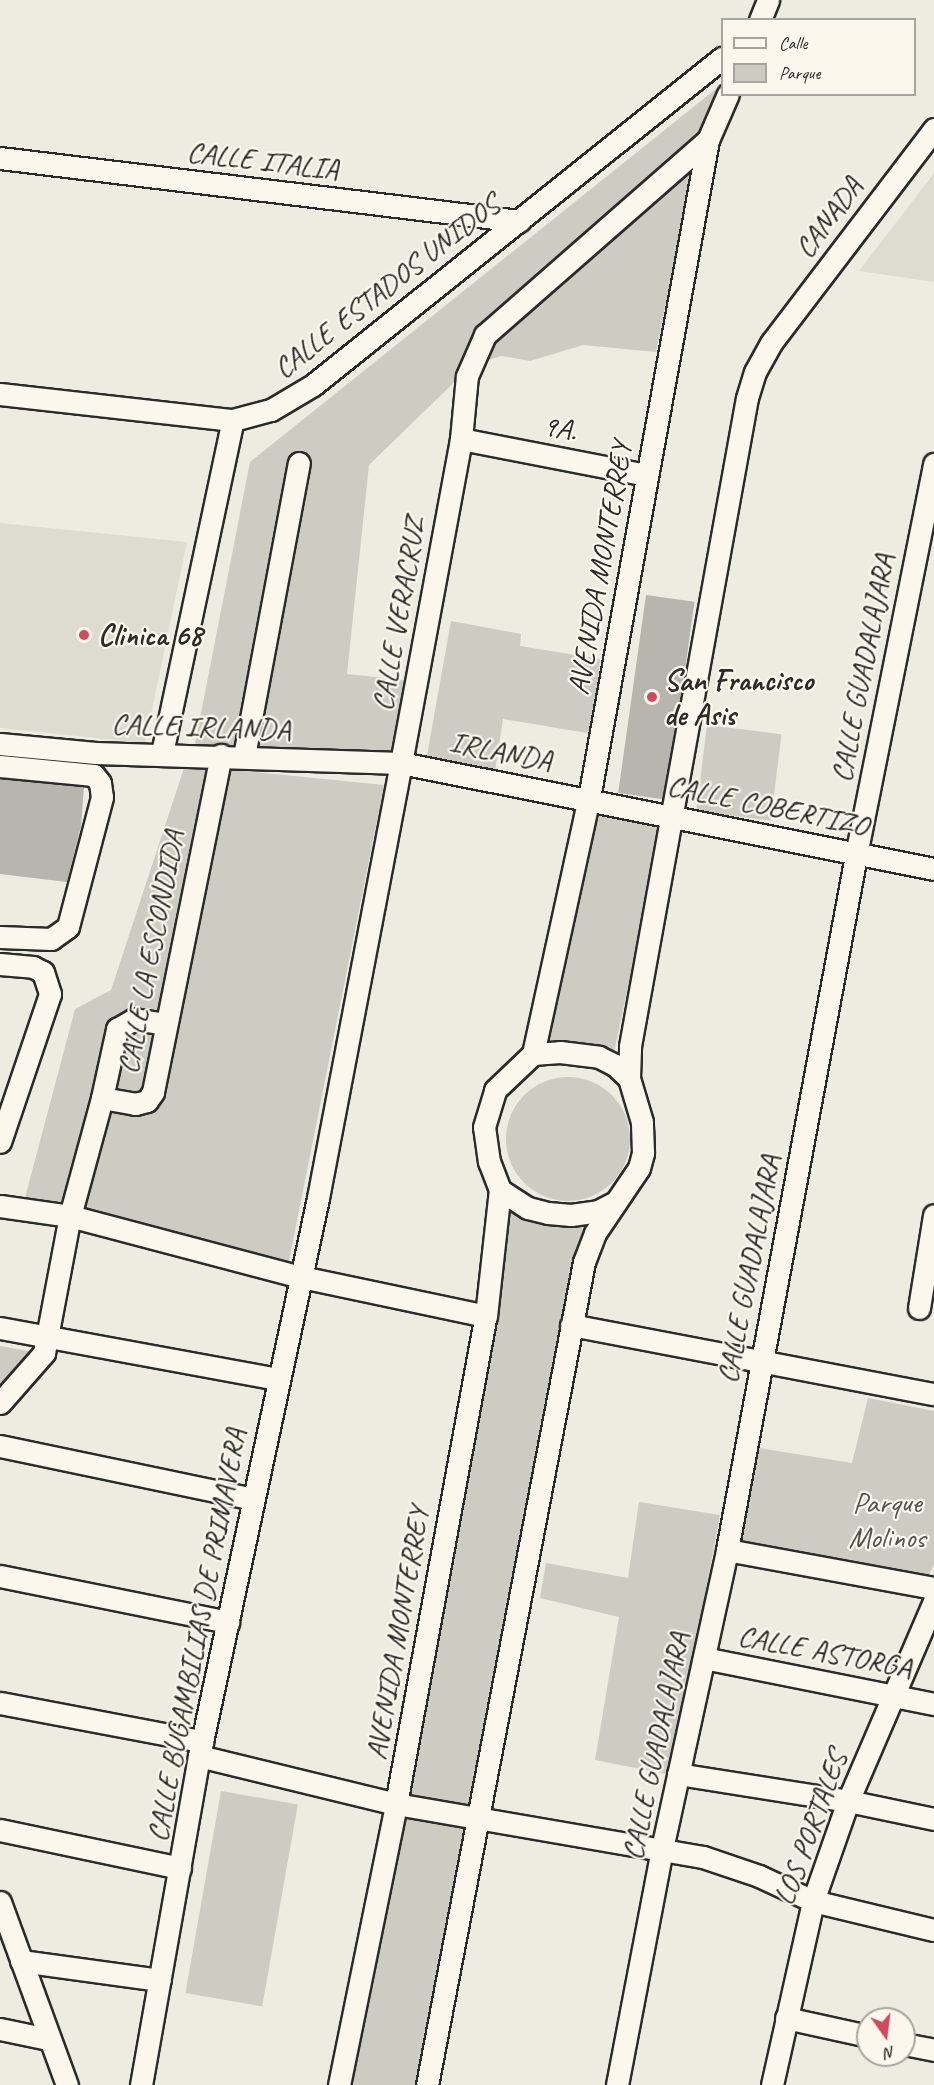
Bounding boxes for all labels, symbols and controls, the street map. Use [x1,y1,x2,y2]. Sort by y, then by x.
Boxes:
legend [721,18,916,96]
text: Calle [779,32,807,54]
text: Parque [779,62,820,84]
street label: CALLE ITALIA [185,133,341,187]
street label: CANADA [786,169,870,265]
street label: CALLE ESTADOS UNIDOS [266,187,506,385]
street label: 9A. [540,407,580,449]
street label: AVENIDA MONTERREY [560,439,640,697]
street label: CALLE VERACRUZ [363,515,433,713]
street label: CALLE GUADALAJARA [822,551,902,785]
place label: Clinica 68 [98,617,202,653]
marker: Clinica 68 [75,626,93,644]
place label: San Francisco de Asis [664,662,814,732]
marker: San Francisco de Asis [645,690,659,704]
street label: CALLE IRLANDA [111,705,291,747]
street label: IRLANDA [447,723,555,779]
street label: CALLE COBERTIZO [664,766,872,844]
street label: CALLE LA ESCONDIDA [109,828,191,1076]
street label: CALLE GUADALAJARA [708,1152,788,1386]
street label: CALLE BUGAMBILIAS DE PRIMAVERA [138,1425,254,1845]
park label: Parque Molinos [848,1484,926,1555]
street label: AVENIDA MONTERREY [357,1504,437,1762]
street label: CALLE ASTORGA [736,1617,914,1685]
street label: CALLE GUADALAJARA [613,1629,697,1863]
street label: LOS PORTALES [766,1746,854,1910]
north arrow [856,2007,916,2067]
text: N [883,2042,897,2063]

